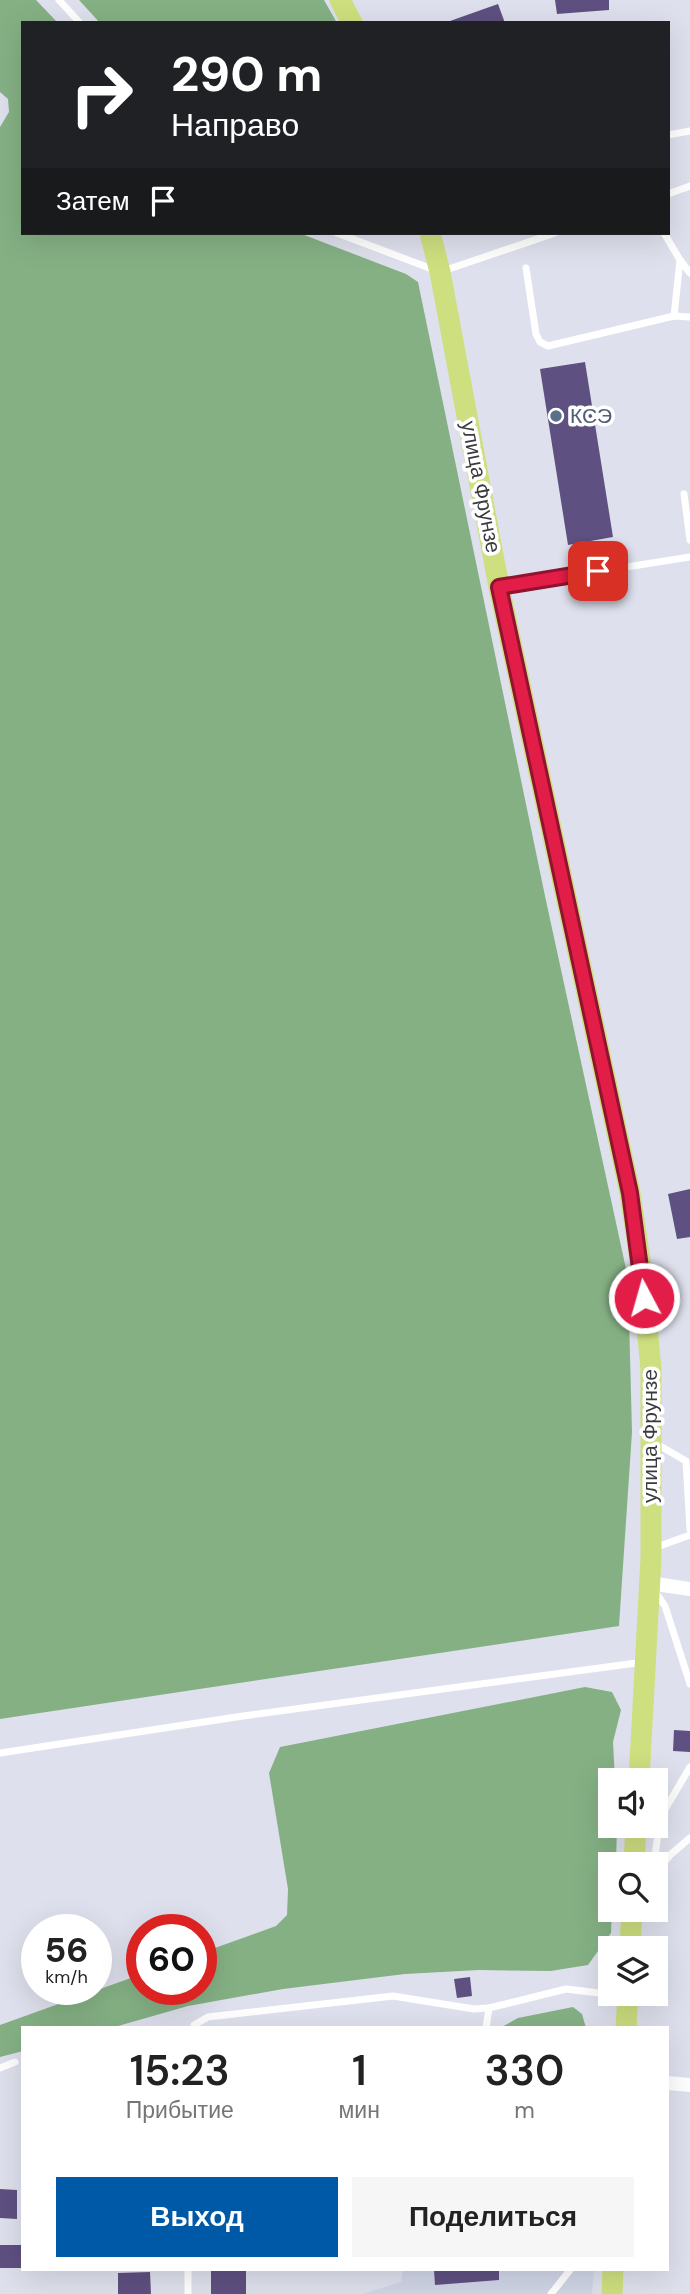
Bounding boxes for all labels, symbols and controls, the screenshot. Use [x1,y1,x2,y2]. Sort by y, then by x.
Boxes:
text: 290 m [171,42,322,106]
icon: right [56,49,147,140]
text: Направо [171,104,299,146]
icon: arrive [144,182,182,220]
text: Затем [56,184,130,218]
place label: КСЭ [570,402,612,430]
marker: КСЭ [548,408,564,424]
street label: улица Фрунзе [454,419,508,555]
pin [568,541,628,601]
icon: arrive [579,552,617,590]
position arrow [607,1261,681,1335]
street label: улица Фрунзе [636,1369,664,1503]
map controls [598,1768,668,2006]
button: sound [598,1768,668,1838]
button: search [598,1852,668,1922]
speed limit sign: 60 [126,1914,217,2005]
text: 56 [45,1927,88,1973]
button: layers [598,1936,668,2006]
text: km/h [45,1965,88,1989]
text: 15:23 [130,2043,230,2098]
text: 1 [352,2043,367,2098]
text: 330 [485,2043,564,2098]
text: Прибытие [126,2095,234,2125]
text: мин [339,2095,380,2125]
text: m [514,2095,535,2125]
button: Выход [56,2177,338,2257]
button: Поделиться [352,2177,634,2257]

